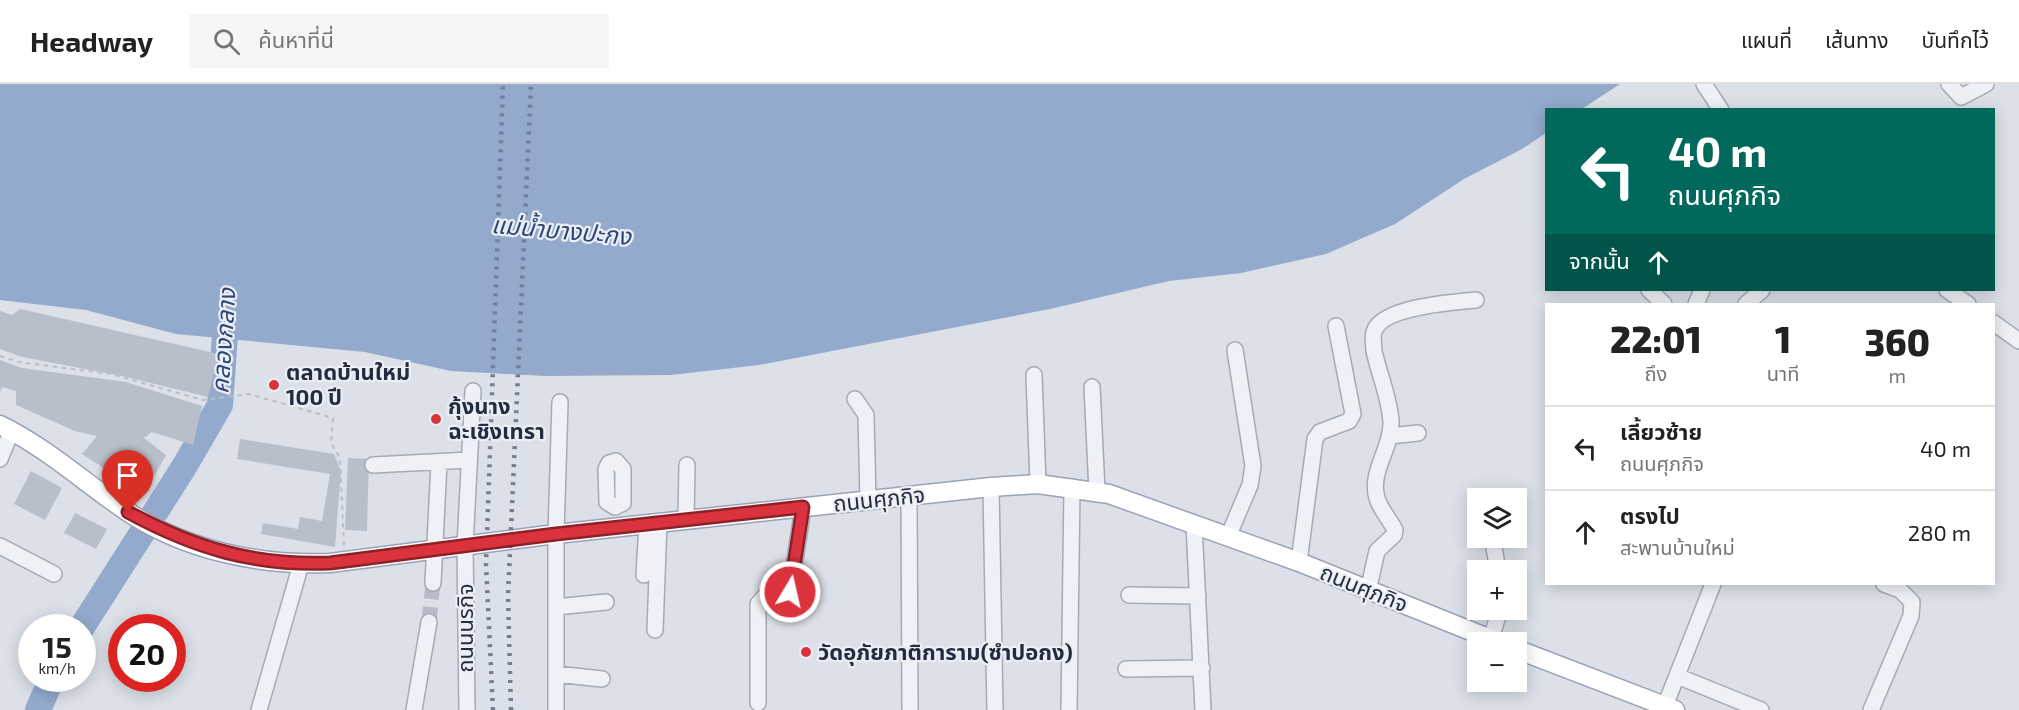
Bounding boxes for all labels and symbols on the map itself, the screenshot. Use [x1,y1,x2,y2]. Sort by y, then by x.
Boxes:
water label: แม่น้ำบางปะกง [490,208,633,250]
water label: คลองกลาง [204,286,241,395]
place label: ตลาดบ้านใหม่ 100 ปี [286,358,410,409]
marker: ตลาดบ้านใหม่ 100 ปี [267,378,281,392]
place label: กุ้งนาง ฉะเชิงเทรา [448,392,545,443]
marker: กุ้งนาง ฉะเชิงเทรา [429,412,443,426]
pin [102,450,153,512]
street label: ถนนศุภกิจ [832,480,926,518]
street label: ถนนศุภกิจ [1316,558,1412,618]
position arrow [758,560,822,624]
street label: ถนนนรกิจ [451,583,477,673]
speed limit sign: 20 [108,614,186,692]
place label: วัดอุภัยภาติการาม(ซำปอกง) [818,638,1073,666]
marker: วัดอุภัยภาติการาม(ซำปอกง) [799,645,813,659]

